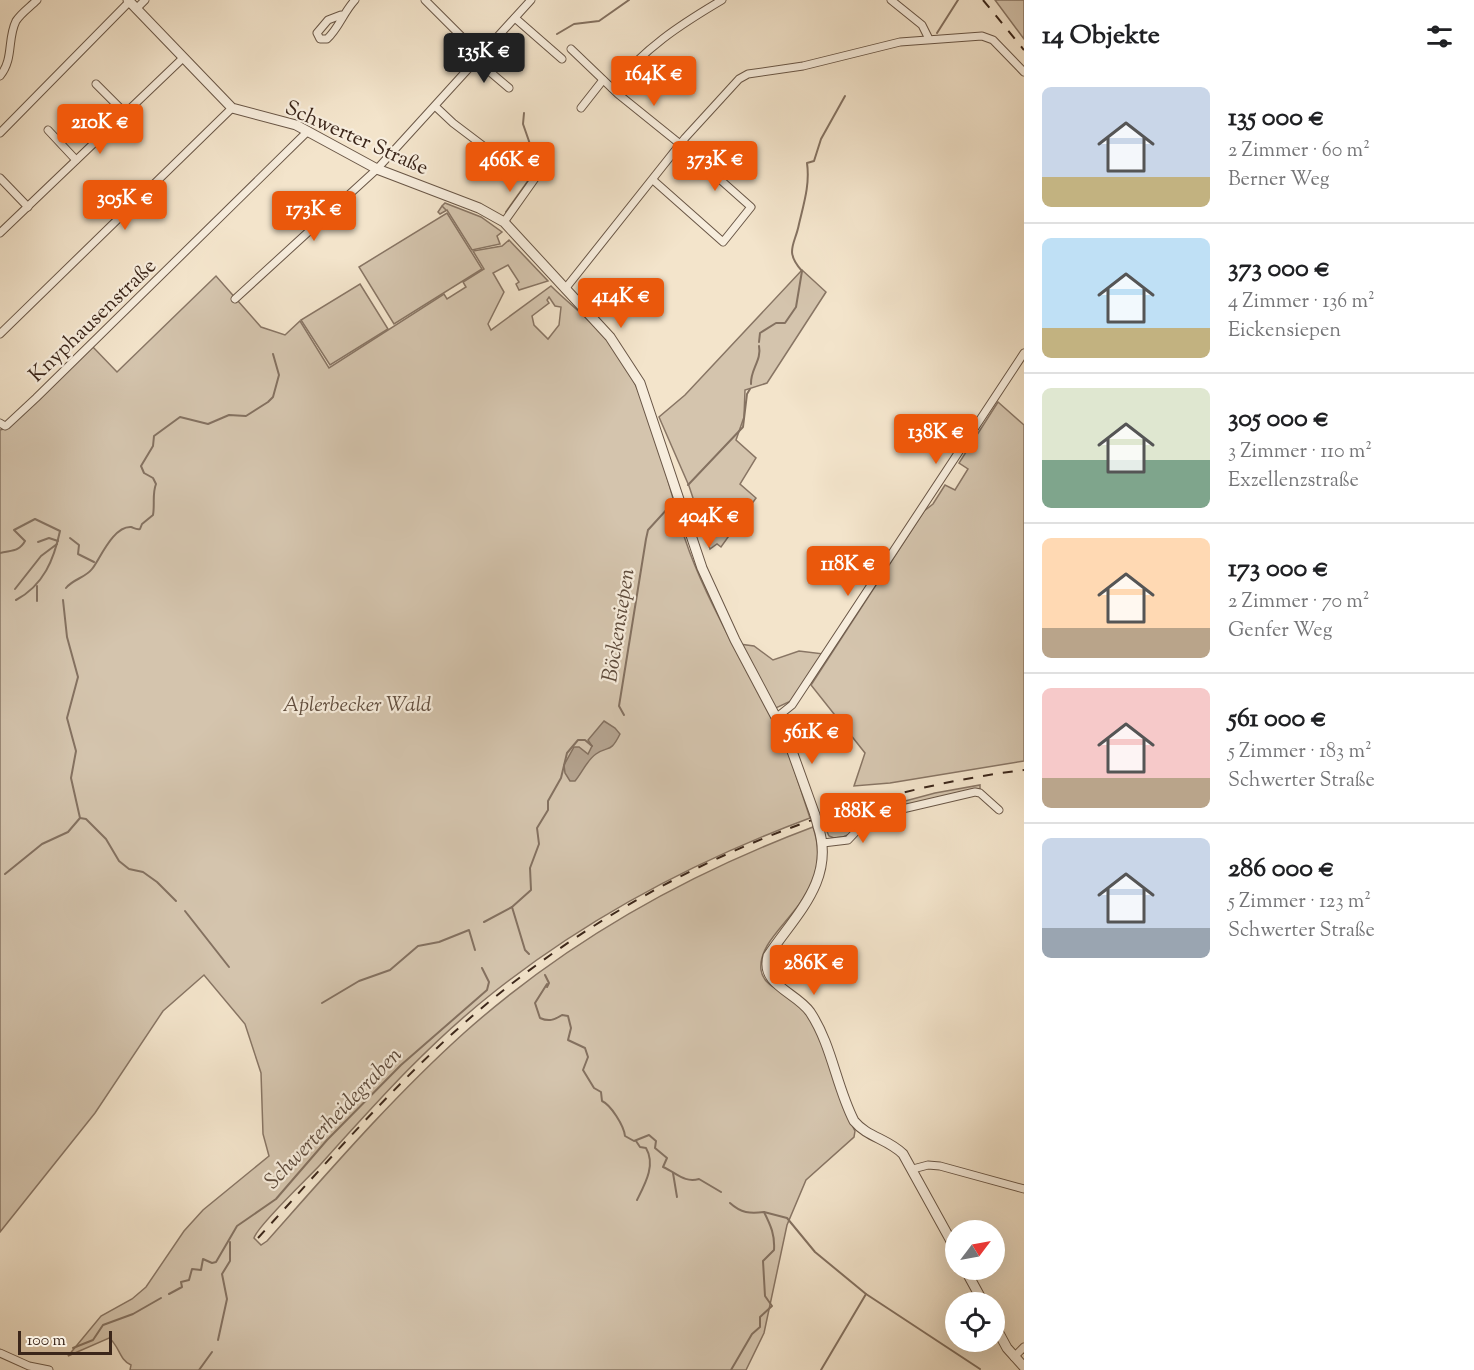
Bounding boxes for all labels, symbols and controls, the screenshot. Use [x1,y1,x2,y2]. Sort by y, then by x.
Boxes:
text: 14 Objekte [1042,18,1160,55]
icon: filters [1423,20,1456,53]
pin: 135K € [435,33,533,84]
text: 135K € [458,38,510,67]
pin: 164K € [605,56,703,107]
text: 164K € [625,61,683,90]
street label: Schwerter Straße [280,94,433,184]
text: 135 000 € [1228,100,1325,137]
pin: 210K € [51,104,149,155]
text: 210K € [71,109,129,138]
icon: home [1090,111,1162,183]
text: 2 Zimmer · 60 m² [1228,137,1370,166]
pin: 373K € [666,141,764,192]
pin: 466K € [461,142,559,193]
text: 373K € [686,146,744,175]
text: 466K € [480,147,540,176]
text: Berner Weg [1228,166,1329,195]
pin: 305K € [76,180,174,231]
text: 305K € [97,185,153,214]
pin: 173K € [265,191,363,242]
text: 173K € [286,196,342,225]
text: 373 000 € [1228,251,1330,288]
street label: Knyphausenstraße [23,253,164,390]
icon: home [1090,262,1162,334]
pin: 414K € [572,278,670,329]
text: 414K € [592,283,650,312]
text: 4 Zimmer · 136 m² [1228,288,1375,317]
text: Eickensiepen [1228,317,1341,346]
text: 305 000 € [1228,401,1329,438]
icon: home [1090,412,1162,484]
pin: 138K € [887,414,985,465]
text: 138K € [908,419,964,448]
text: 3 Zimmer · 110 m² [1228,438,1372,467]
text: Exzellenzstraße [1228,467,1359,496]
pin: 404K € [660,498,758,549]
text: 404K € [679,503,739,532]
pin: 118K € [799,546,897,597]
text: 118K € [821,551,875,580]
text: 173 000 € [1228,551,1329,588]
icon: home [1090,562,1162,634]
water label: Böckensiepen [595,566,645,685]
text: 2 Zimmer · 70 m² [1228,588,1370,617]
text: Genfer Weg [1228,617,1332,646]
park label: Aplerbecker Wald [283,691,432,721]
text: 561 000 € [1228,701,1327,738]
icon: home [1090,712,1162,784]
pin: 561K € [763,714,861,765]
text: 561K € [785,719,839,748]
text: 5 Zimmer · 183 m² [1228,738,1372,767]
text: Schwerter Straße [1228,767,1375,796]
pin: 188K € [814,793,912,844]
text: 188K € [834,798,892,827]
text: 286 000 € [1228,851,1334,888]
icon: home [1090,862,1162,934]
text: 5 Zimmer · 123 m² [1228,888,1371,917]
text: Schwerter Straße [1228,917,1375,946]
pin: 286K € [765,945,863,996]
text: 286K € [784,950,844,979]
water label: Schwerterheidegraben [258,1041,411,1197]
north arrow [945,1220,1005,1280]
map controls [945,1220,1005,1352]
button: locate [945,1292,1005,1352]
scale bar [18,1328,112,1356]
text: 100 m [27,1330,66,1353]

